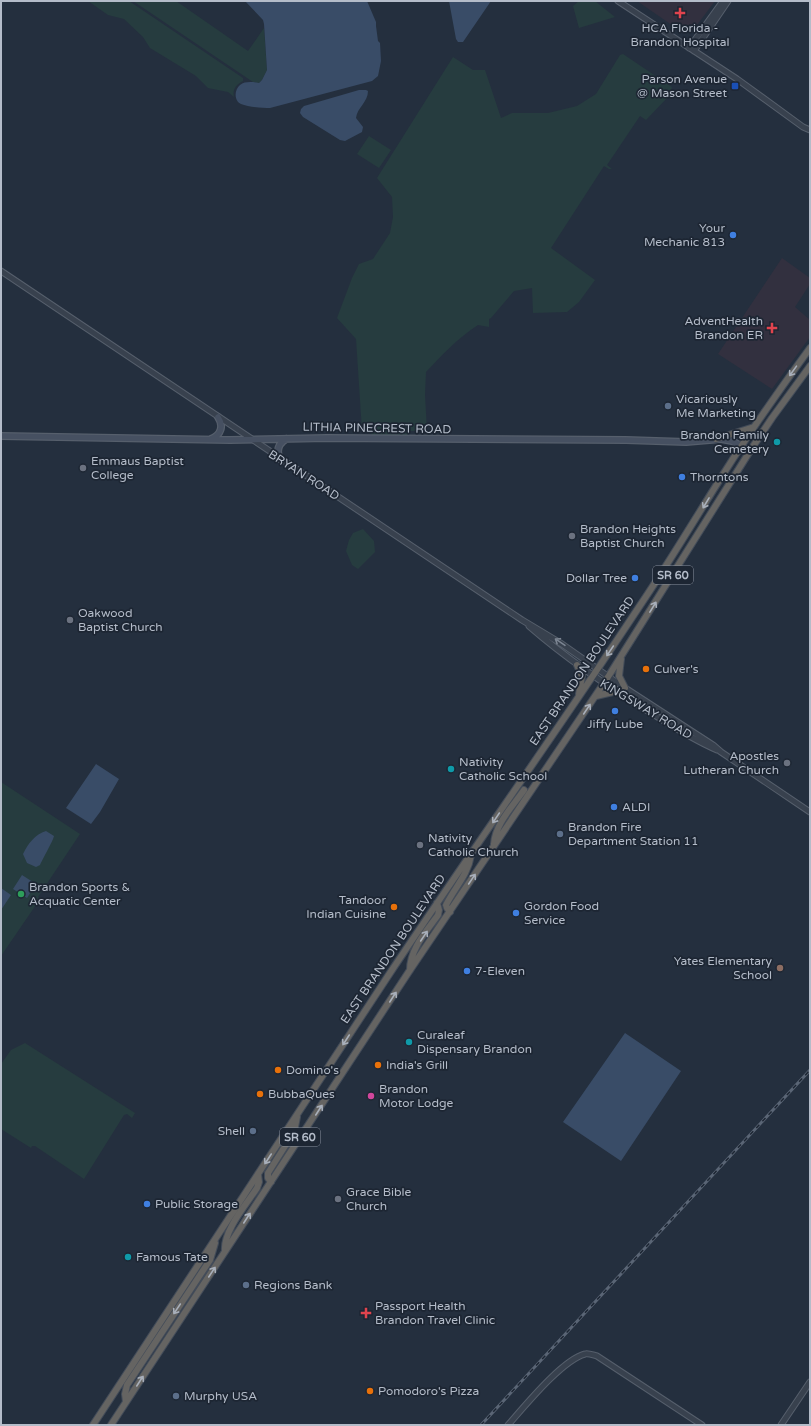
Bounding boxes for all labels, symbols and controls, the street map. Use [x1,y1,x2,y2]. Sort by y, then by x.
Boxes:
marker: HCA Florida - Brandon Hospital [674,7,686,19]
place label: HCA Florida - Brandon Hospital [630,21,730,49]
place label: Parson Avenue @ Mason Street [637,72,727,100]
marker: Parson Avenue @ Mason Street [730,81,740,91]
place label: Your Mechanic 813 [644,221,725,249]
marker: Your Mechanic 813 [728,230,738,240]
place label: AdventHealth Brandon ER [684,314,763,342]
marker: AdventHealth Brandon ER [766,322,778,334]
one-way arrow [789,366,797,377]
place label: Vicariously Me Marketing [676,392,756,420]
marker: Vicariously Me Marketing [663,401,673,411]
street label: LITHIA PINECREST ROAD [302,420,452,436]
place label: Brandon Family Cemetery [680,428,770,456]
marker: Brandon Family Cemetery [772,437,782,447]
street label: BRYAN ROAD [266,447,342,503]
place label: Emmaus Baptist College [91,454,184,482]
marker: Emmaus Baptist College [78,463,88,473]
place label: Thorntons [690,470,749,484]
marker: Thorntons [677,472,687,482]
one-way arrow [701,497,709,509]
place label: Brandon Heights Baptist Church [580,522,676,550]
marker: Brandon Heights Baptist Church [567,531,577,541]
road number: SR 60 [653,566,693,584]
place label: Dollar Tree [566,571,627,585]
marker: Dollar Tree [630,573,640,583]
street label: EAST BRANDON BOULEVARD [527,594,637,748]
one-way arrow [649,602,657,613]
place label: Oakwood Baptist Church [78,606,163,634]
marker: Oakwood Baptist Church [65,615,75,625]
one-way arrow [554,638,566,646]
one-way arrow [606,645,614,656]
place label: Culver's [654,662,699,676]
marker: Culver's [641,664,651,674]
street label: KINGSWAY ROAD [597,676,695,742]
one-way arrow [583,704,591,715]
marker: Jiffy Lube [610,706,620,716]
place label: Jiffy Lube [587,717,643,731]
place label: Apostles Lutheran Church [683,749,779,777]
place label: Nativity Catholic School [459,755,547,783]
marker: Apostles Lutheran Church [782,758,792,768]
marker: Nativity Catholic School [446,764,456,774]
place label: ALDI [622,800,650,814]
marker: ALDI [609,802,619,812]
one-way arrow [492,812,500,823]
place label: Brandon Fire Department Station 11 [568,820,698,848]
marker: Brandon Fire Department Station 11 [555,829,565,839]
place label: Nativity Catholic Church [428,831,519,859]
marker: Nativity Catholic Church [415,840,425,850]
street label: EAST BRANDON BOULEVARD [338,872,448,1026]
one-way arrow [468,874,476,885]
place label: Brandon Sports & Acquatic Center [29,880,130,908]
marker: Brandon Sports & Acquatic Center [16,889,26,899]
place label: Tandoor Indian Cuisine [306,893,386,921]
place label: Gordon Food Service [524,899,599,927]
marker: Tandoor Indian Cuisine [389,902,399,912]
marker: Gordon Food Service [511,908,521,918]
one-way arrow [420,931,428,942]
place label: Yates Elementary School [674,954,773,982]
marker: Yates Elementary School [775,963,785,973]
place label: 7-Eleven [475,964,525,978]
marker: 7-Eleven [462,966,472,976]
one-way arrow [389,992,397,1003]
place label: Curaleaf Dispensary Brandon [417,1028,532,1056]
one-way arrow [341,1035,350,1046]
marker: Curaleaf Dispensary Brandon [404,1037,414,1047]
place label: India's Grill [386,1058,448,1072]
marker: India's Grill [373,1060,383,1070]
place label: Domino's [286,1063,339,1077]
marker: Domino's [273,1065,283,1075]
place label: Brandon Motor Lodge [379,1082,454,1110]
place label: BubbaQues [268,1087,335,1101]
marker: BubbaQues [255,1089,265,1099]
marker: Brandon Motor Lodge [366,1091,376,1101]
one-way arrow [315,1104,323,1116]
place label: Shell [218,1124,245,1138]
marker: Shell [248,1126,258,1136]
road number: SR 60 [280,1128,320,1146]
one-way arrow [264,1154,272,1165]
place label: Grace Bible Church [346,1185,411,1213]
marker: Grace Bible Church [333,1194,343,1204]
place label: Public Storage [155,1197,238,1211]
marker: Public Storage [142,1199,152,1209]
one-way arrow [243,1213,251,1224]
place label: Famous Tate [136,1250,208,1264]
marker: Famous Tate [123,1252,133,1262]
one-way arrow [208,1267,216,1278]
place label: Regions Bank [254,1278,333,1292]
marker: Regions Bank [241,1280,251,1290]
place label: Passport Health Brandon Travel Clinic [375,1299,495,1327]
one-way arrow [173,1304,181,1315]
marker: Passport Health Brandon Travel Clinic [360,1307,372,1319]
one-way arrow [137,1375,145,1387]
place label: Pomodoro's Pizza [378,1384,479,1398]
marker: Pomodoro's Pizza [365,1386,375,1396]
place label: Murphy USA [184,1389,257,1403]
marker: Murphy USA [171,1391,181,1401]

